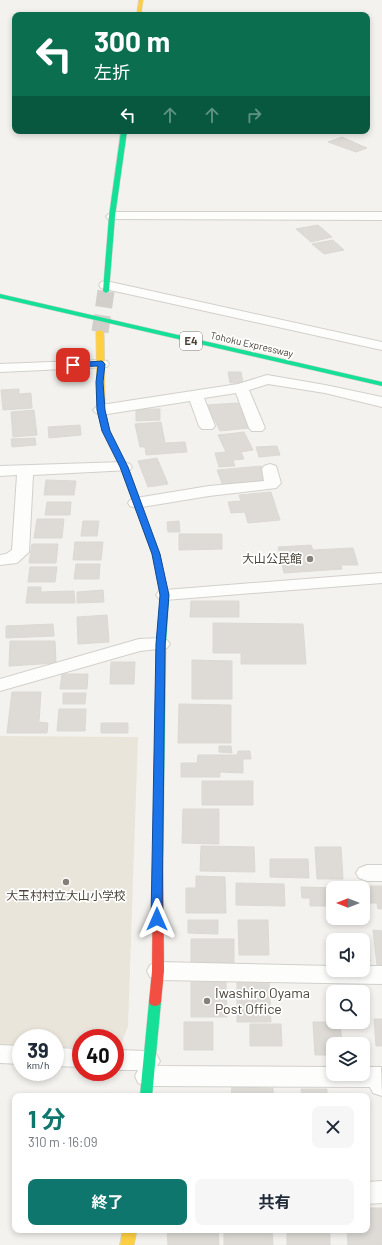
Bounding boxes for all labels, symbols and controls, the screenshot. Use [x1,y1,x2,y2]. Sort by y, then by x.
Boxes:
text: 300 m [94,24,170,58]
icon: left [28,28,80,80]
text: 左折 [94,61,130,83]
icon: left [117,104,139,126]
icon: ahead [159,104,181,126]
icon: ahead [201,104,223,126]
icon: right [243,104,265,126]
street label: Tohoku Expressway [209,329,295,359]
road number: E4 [180,332,202,350]
pin [56,348,90,382]
icon: arrive [62,354,84,376]
place label: 大山公民館 [242,551,302,565]
marker: 大山公民館 [305,554,315,564]
marker: 大玉村村立大山小学校 [61,877,71,887]
north arrow [326,881,370,925]
map controls [326,881,370,1081]
place label: 大玉村村立大山小学校 [6,888,126,902]
position arrow [136,898,178,940]
button: sound [326,933,370,977]
place label: Iwashiro Oyama Post Office [215,984,310,1017]
button: search [326,985,370,1029]
marker: Iwashiro Oyama Post Office [202,996,212,1006]
speed limit sign: 40 [72,1029,124,1081]
button: layers [326,1037,370,1081]
text: 39 [27,1038,49,1062]
text: km/h [27,1059,49,1071]
text: 1 分 [28,1104,65,1133]
button: close [312,1106,354,1148]
text: 310 m · 16:09 [28,1134,98,1150]
button: 終了 [28,1179,187,1225]
button: 共有 [195,1179,354,1225]

